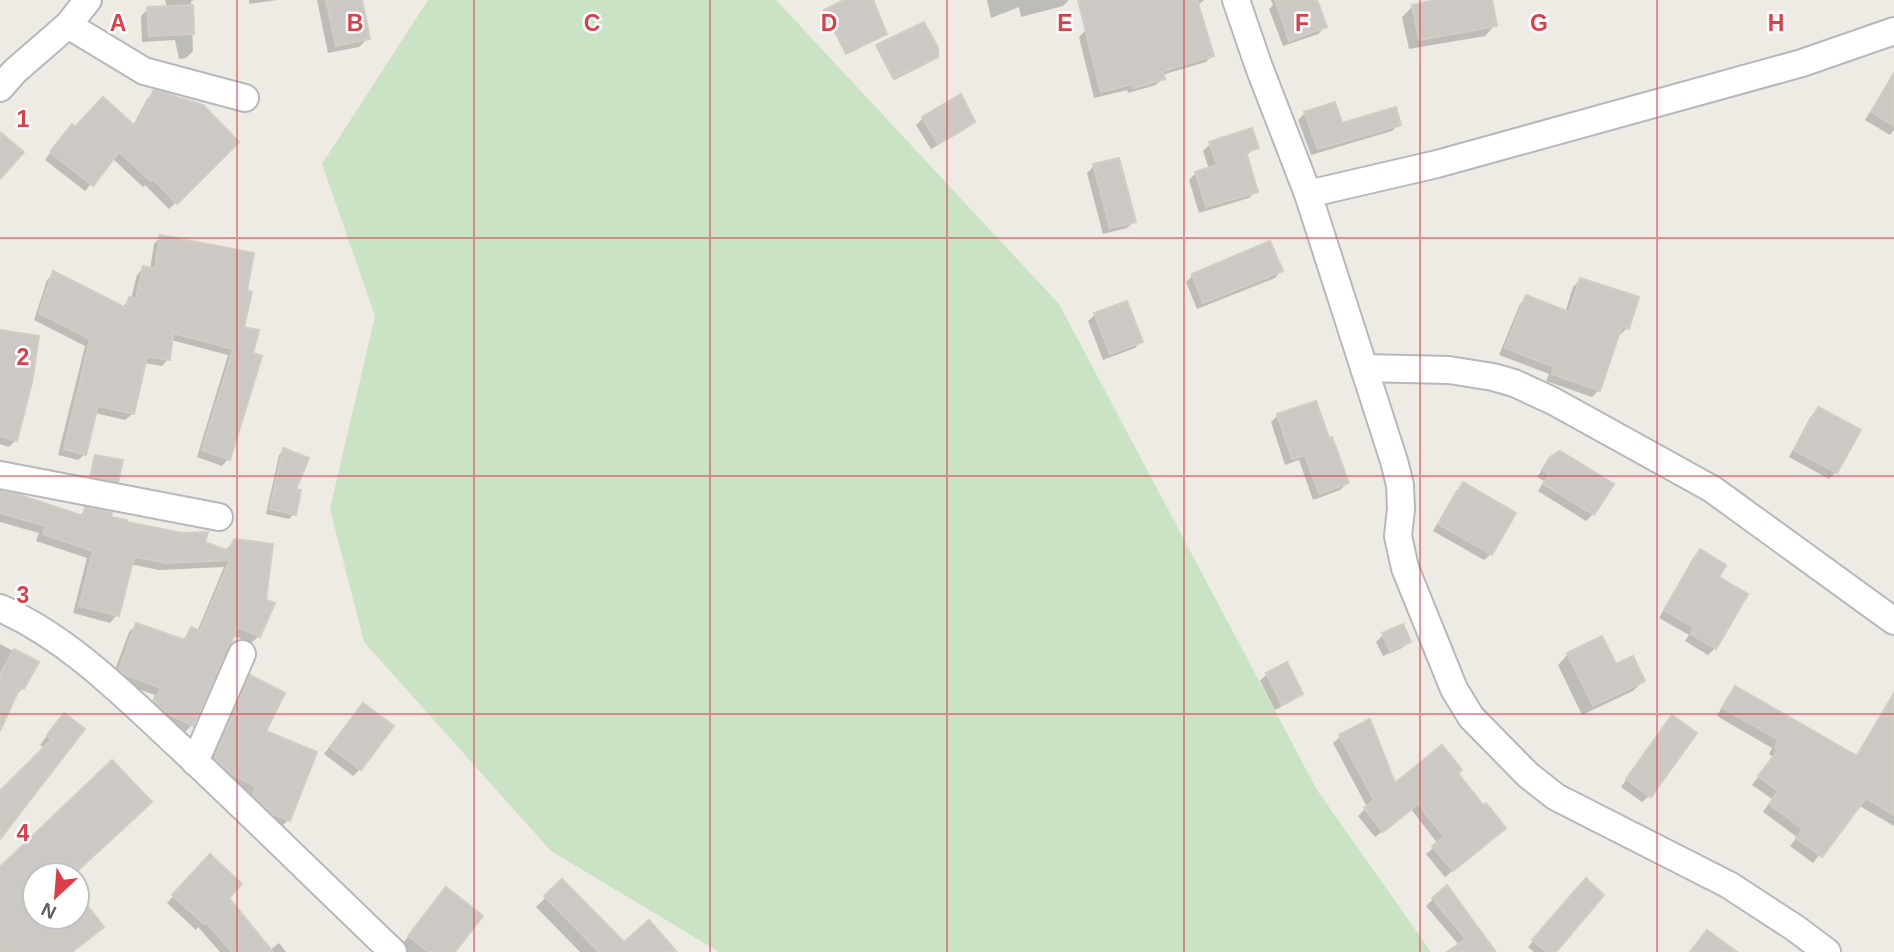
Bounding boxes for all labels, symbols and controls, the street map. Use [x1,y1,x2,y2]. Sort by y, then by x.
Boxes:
text: A [110,10,126,36]
text: B [347,10,363,36]
text: C [584,10,600,36]
text: D [821,10,837,36]
text: E [1057,10,1073,36]
text: F [1295,10,1309,36]
text: G [1530,10,1548,36]
text: H [1768,10,1784,36]
text: 1 [17,106,30,132]
text: 2 [17,344,29,370]
text: 3 [17,582,29,608]
text: 4 [17,820,30,846]
north arrow [21,861,91,931]
text: N [38,898,60,923]

